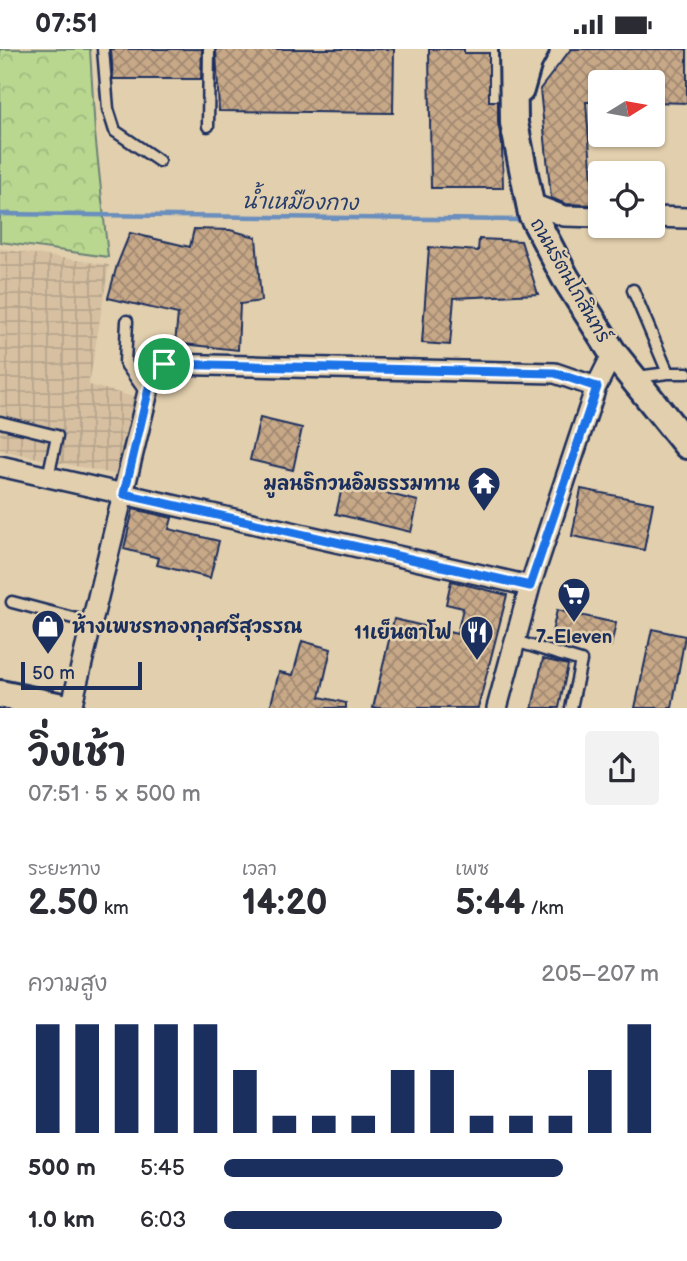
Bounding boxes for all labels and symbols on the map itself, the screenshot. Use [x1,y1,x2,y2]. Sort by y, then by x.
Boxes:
north arrow [588,70,665,147]
water label: น้ำเหมืองกาง [242,181,360,216]
street label: ถนนรัตนโกสินทร์ [525,213,617,348]
pin [134,334,194,394]
temple icon: มูลนธิกวนอิมธรรมทาน [465,464,503,513]
place label: มูลนธิกวนอิมธรรมทาน [264,471,460,498]
supermarket icon: 7-Eleven [555,575,593,624]
shop icon: ห้างเพชรทองกุลศรีสุวรรณ [29,607,67,656]
place label: ห้างเพชรทองกุลศรีสุวรรณ [72,613,302,641]
restaurant icon: 11เย็นตาโฟ [458,613,496,662]
place label: 11เย็นตาโฟ [354,618,452,645]
place label: 7-Eleven [536,626,612,649]
scale bar [21,659,142,691]

